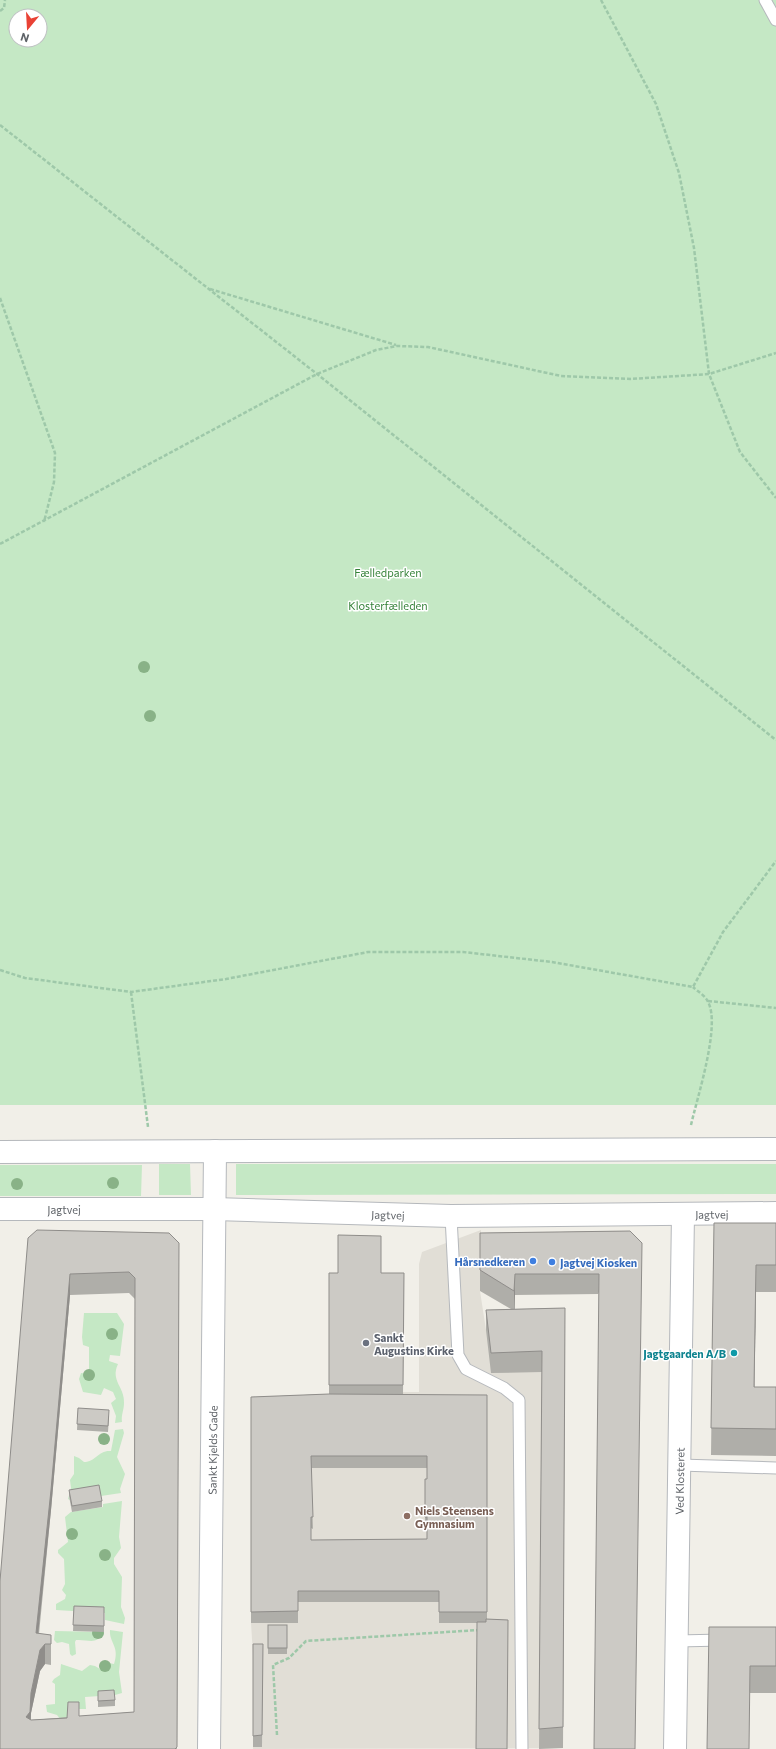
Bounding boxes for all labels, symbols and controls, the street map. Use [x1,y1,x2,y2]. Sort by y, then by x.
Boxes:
north arrow [8,8,48,48]
text: N [19,31,31,45]
park label: Fælledparken [354,566,422,579]
park label: Klosterfælleden [348,599,428,612]
street label: Jagtvej [47,1203,81,1217]
street label: Jagtvej [371,1207,405,1221]
street label: Jagtvej [695,1207,729,1221]
place label: Hårsnedkeren [455,1255,525,1268]
marker: Hårsnedkeren [528,1256,538,1266]
place label: Jagtvej Kiosken [560,1256,637,1270]
marker: Jagtvej Kiosken [547,1257,557,1267]
place label: Sankt Augustins Kirke [374,1331,454,1357]
marker: Sankt Augustins Kirke [361,1338,371,1348]
place label: Jagtgaarden A/B [643,1347,726,1361]
marker: Jagtgaarden A/B [729,1348,739,1358]
street label: Sankt Kjelds Gade [205,1405,219,1495]
street label: Ved Klosteret [672,1447,686,1515]
place label: Niels Steensens Gymnasium [415,1504,494,1530]
marker: Niels Steensens Gymnasium [402,1511,412,1521]

